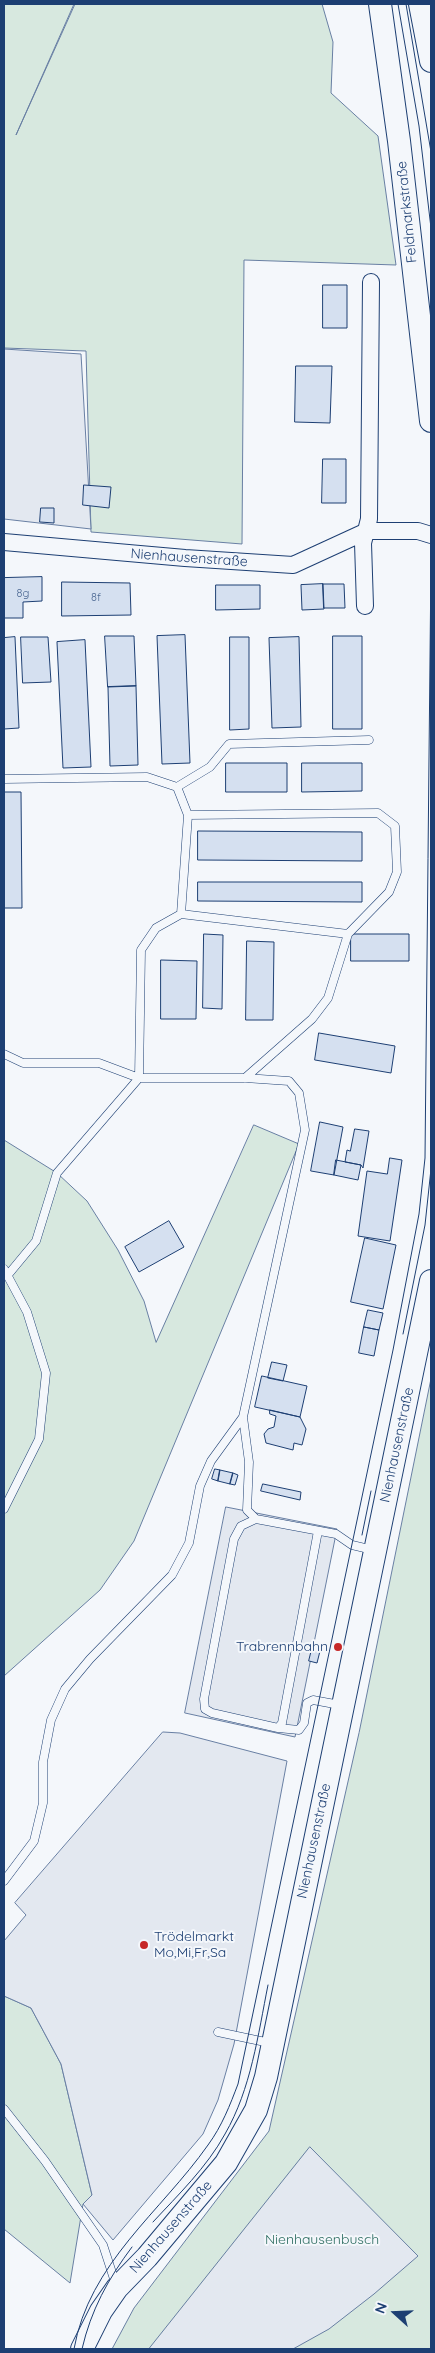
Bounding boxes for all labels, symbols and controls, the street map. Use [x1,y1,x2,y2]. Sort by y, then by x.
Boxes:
street label: Feldmarkstraße [393,160,421,264]
street label: Nienhausenstraße [130,546,248,570]
house number: 8g [17,587,29,601]
house number: 8f [91,591,101,605]
street label: Nienhausenstraße [377,1386,417,1504]
place label: Trabrennbahn [236,1639,328,1655]
marker: Trabrennbahn [332,1641,344,1653]
street label: Nienhausenstraße [294,1782,334,1900]
place label: Trödelmarkt Mo,Mi,Fr,Sa [154,1929,234,1961]
marker: Trödelmarkt Mo,Mi,Fr,Sa [138,1939,150,1951]
street label: Nienhausenstraße [126,2177,216,2277]
park label: Nienhausenbusch [265,2232,379,2248]
north arrow [370,2288,420,2338]
text: N [371,2300,391,2316]

